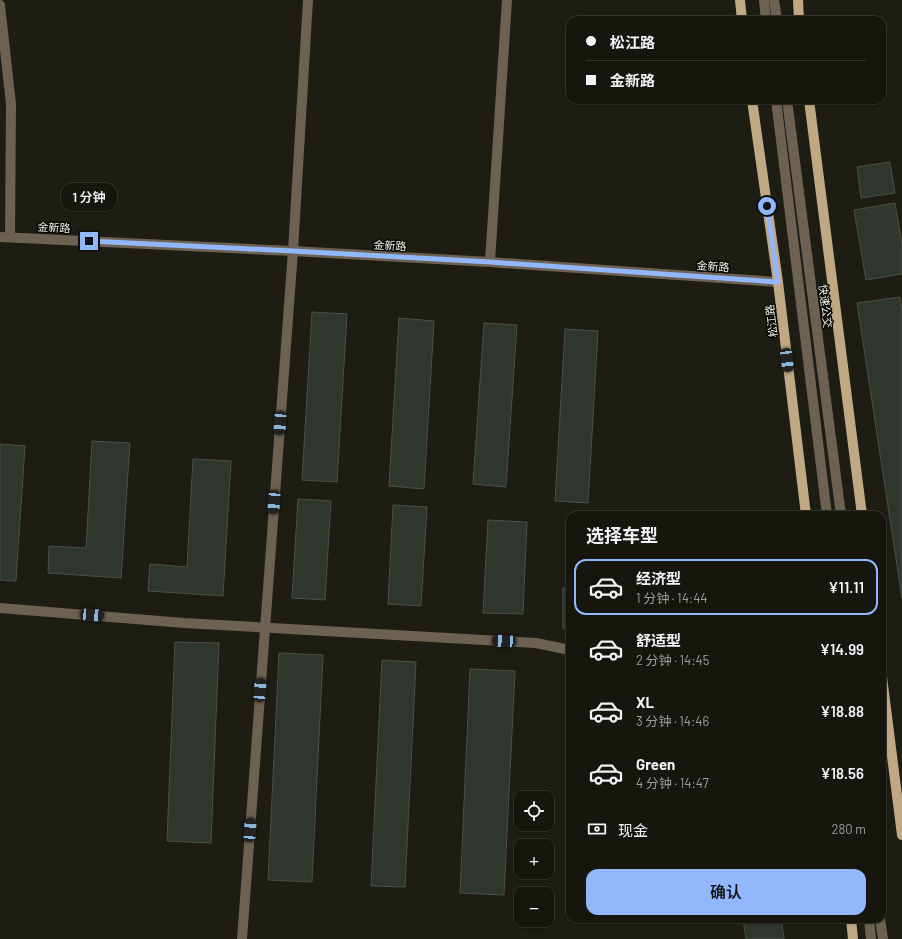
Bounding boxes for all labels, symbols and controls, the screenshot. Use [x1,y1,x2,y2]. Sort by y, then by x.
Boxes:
text: 松江路 [610,33,655,51]
text: 金新路 [610,71,655,89]
callout: 1 分钟 [61,183,117,211]
text: 1 分钟 [72,189,106,205]
route start [758,197,776,215]
street label: 金新路 [37,220,71,234]
route end [80,232,98,250]
street label: 金新路 [373,238,407,252]
street label: 金新路 [696,258,730,274]
street label: 快速公交 [817,283,835,329]
street label: 松江路 [763,304,779,338]
car [780,347,794,373]
car [273,411,287,435]
car [267,490,281,514]
text: 选择车型 [586,524,658,546]
icon: car [588,569,624,605]
text: 经济型 [636,569,681,587]
text: ¥11.11 [828,578,864,596]
text: 1 分钟 · 14:44 [636,590,708,606]
car [80,608,104,622]
icon: car [588,631,624,667]
text: 舒适型 [636,631,681,649]
car [492,634,516,648]
text: ¥14.99 [820,640,864,658]
text: 2 分钟 · 14:45 [636,652,709,668]
car [253,678,267,702]
icon: car [588,693,624,729]
text: XL [636,693,654,711]
text: ¥18.88 [820,702,864,720]
text: 3 分钟 · 14:46 [636,713,709,729]
icon: car [588,755,624,791]
text: Green [636,755,675,773]
text: ¥18.56 [820,764,864,782]
text: 4 分钟 · 14:47 [636,775,709,791]
map controls [514,791,554,927]
button: locate [514,791,554,831]
car [243,818,257,842]
icon: cash [586,818,608,840]
text: 现金 [618,821,648,839]
text: 280 m [832,821,866,837]
button: + [514,839,554,879]
button: 确认 [586,869,866,915]
button: − [514,887,554,927]

